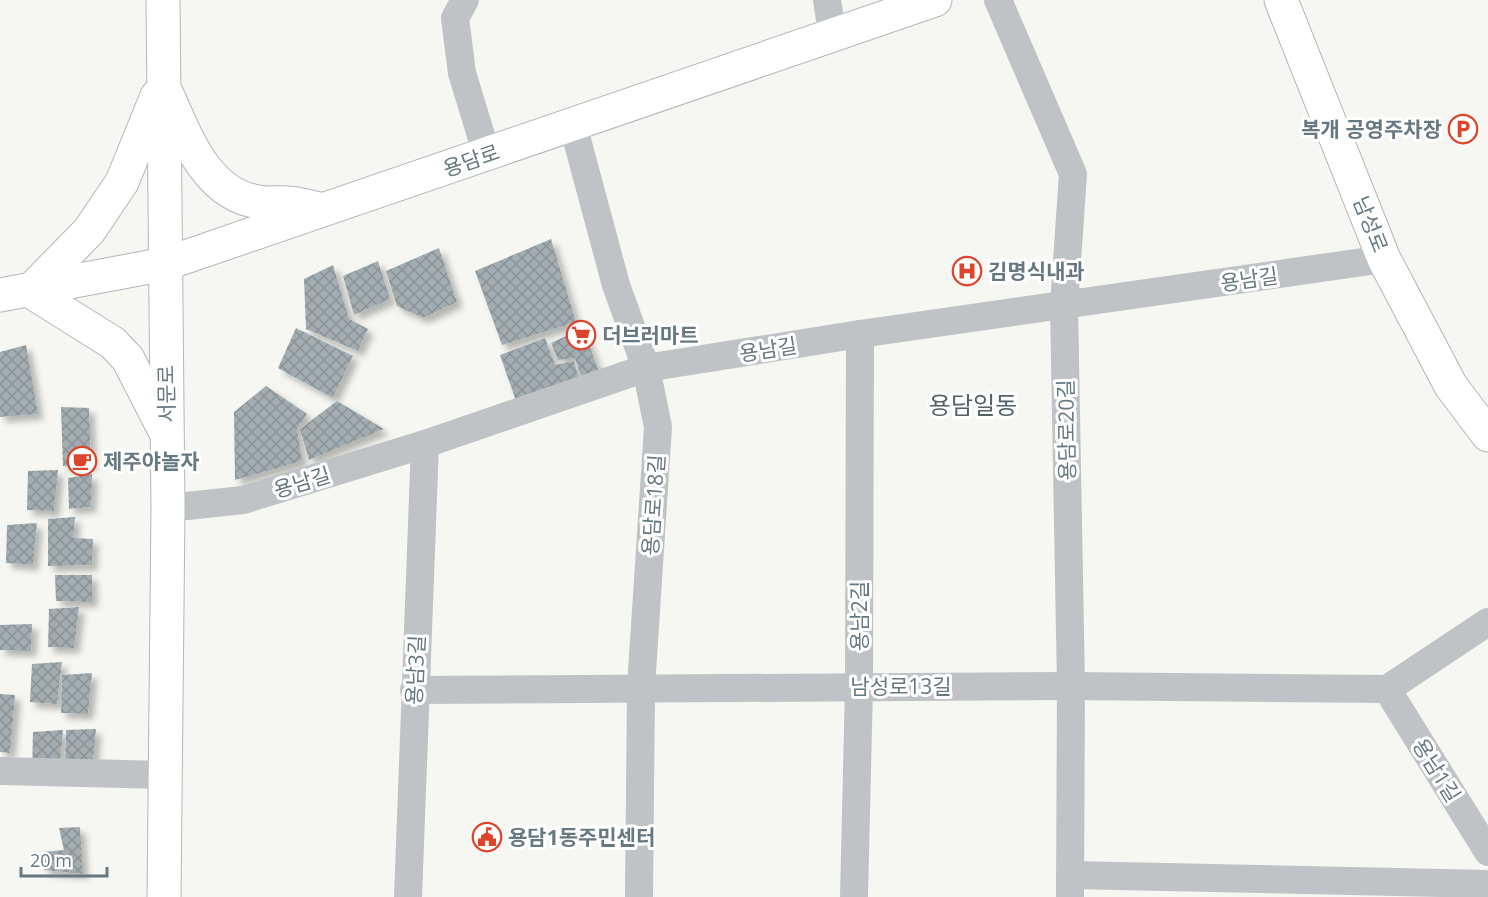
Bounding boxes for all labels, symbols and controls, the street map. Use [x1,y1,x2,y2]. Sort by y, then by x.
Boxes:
parking icon: 복개 공영주차장 [1447,113,1479,145]
place label: 복개 공영주차장 [1301,115,1442,143]
street label: 용담로 [439,137,503,183]
street label: 남성로 [1347,192,1395,256]
hospital icon: 김명식내과 [951,255,983,287]
place label: 김명식내과 [988,257,1085,285]
street label: 용남길 [1218,261,1280,297]
supermarket icon: 더브러마트 [565,319,597,351]
place label: 더브러마트 [602,321,699,349]
street label: 용남길 [737,331,799,367]
street label: 서문로 [151,365,181,423]
street label: 용담로20길 [1051,379,1081,481]
district label: 용담일동 [929,388,1017,421]
cafe icon: 제주야놀자 [66,445,98,477]
place label: 제주야놀자 [103,447,200,475]
street label: 용담로18길 [636,453,670,557]
street label: 용남길 [270,460,334,504]
street label: 용남2길 [845,581,873,651]
street label: 용남3길 [399,634,431,706]
street label: 남성로13길 [850,672,952,700]
street label: 용남1길 [1407,733,1467,807]
public building icon: 용담1동주민센터 [471,821,503,853]
place label: 용담1동주민센터 [508,823,655,851]
scale bar [21,840,106,878]
text: 20 m [30,848,72,872]

